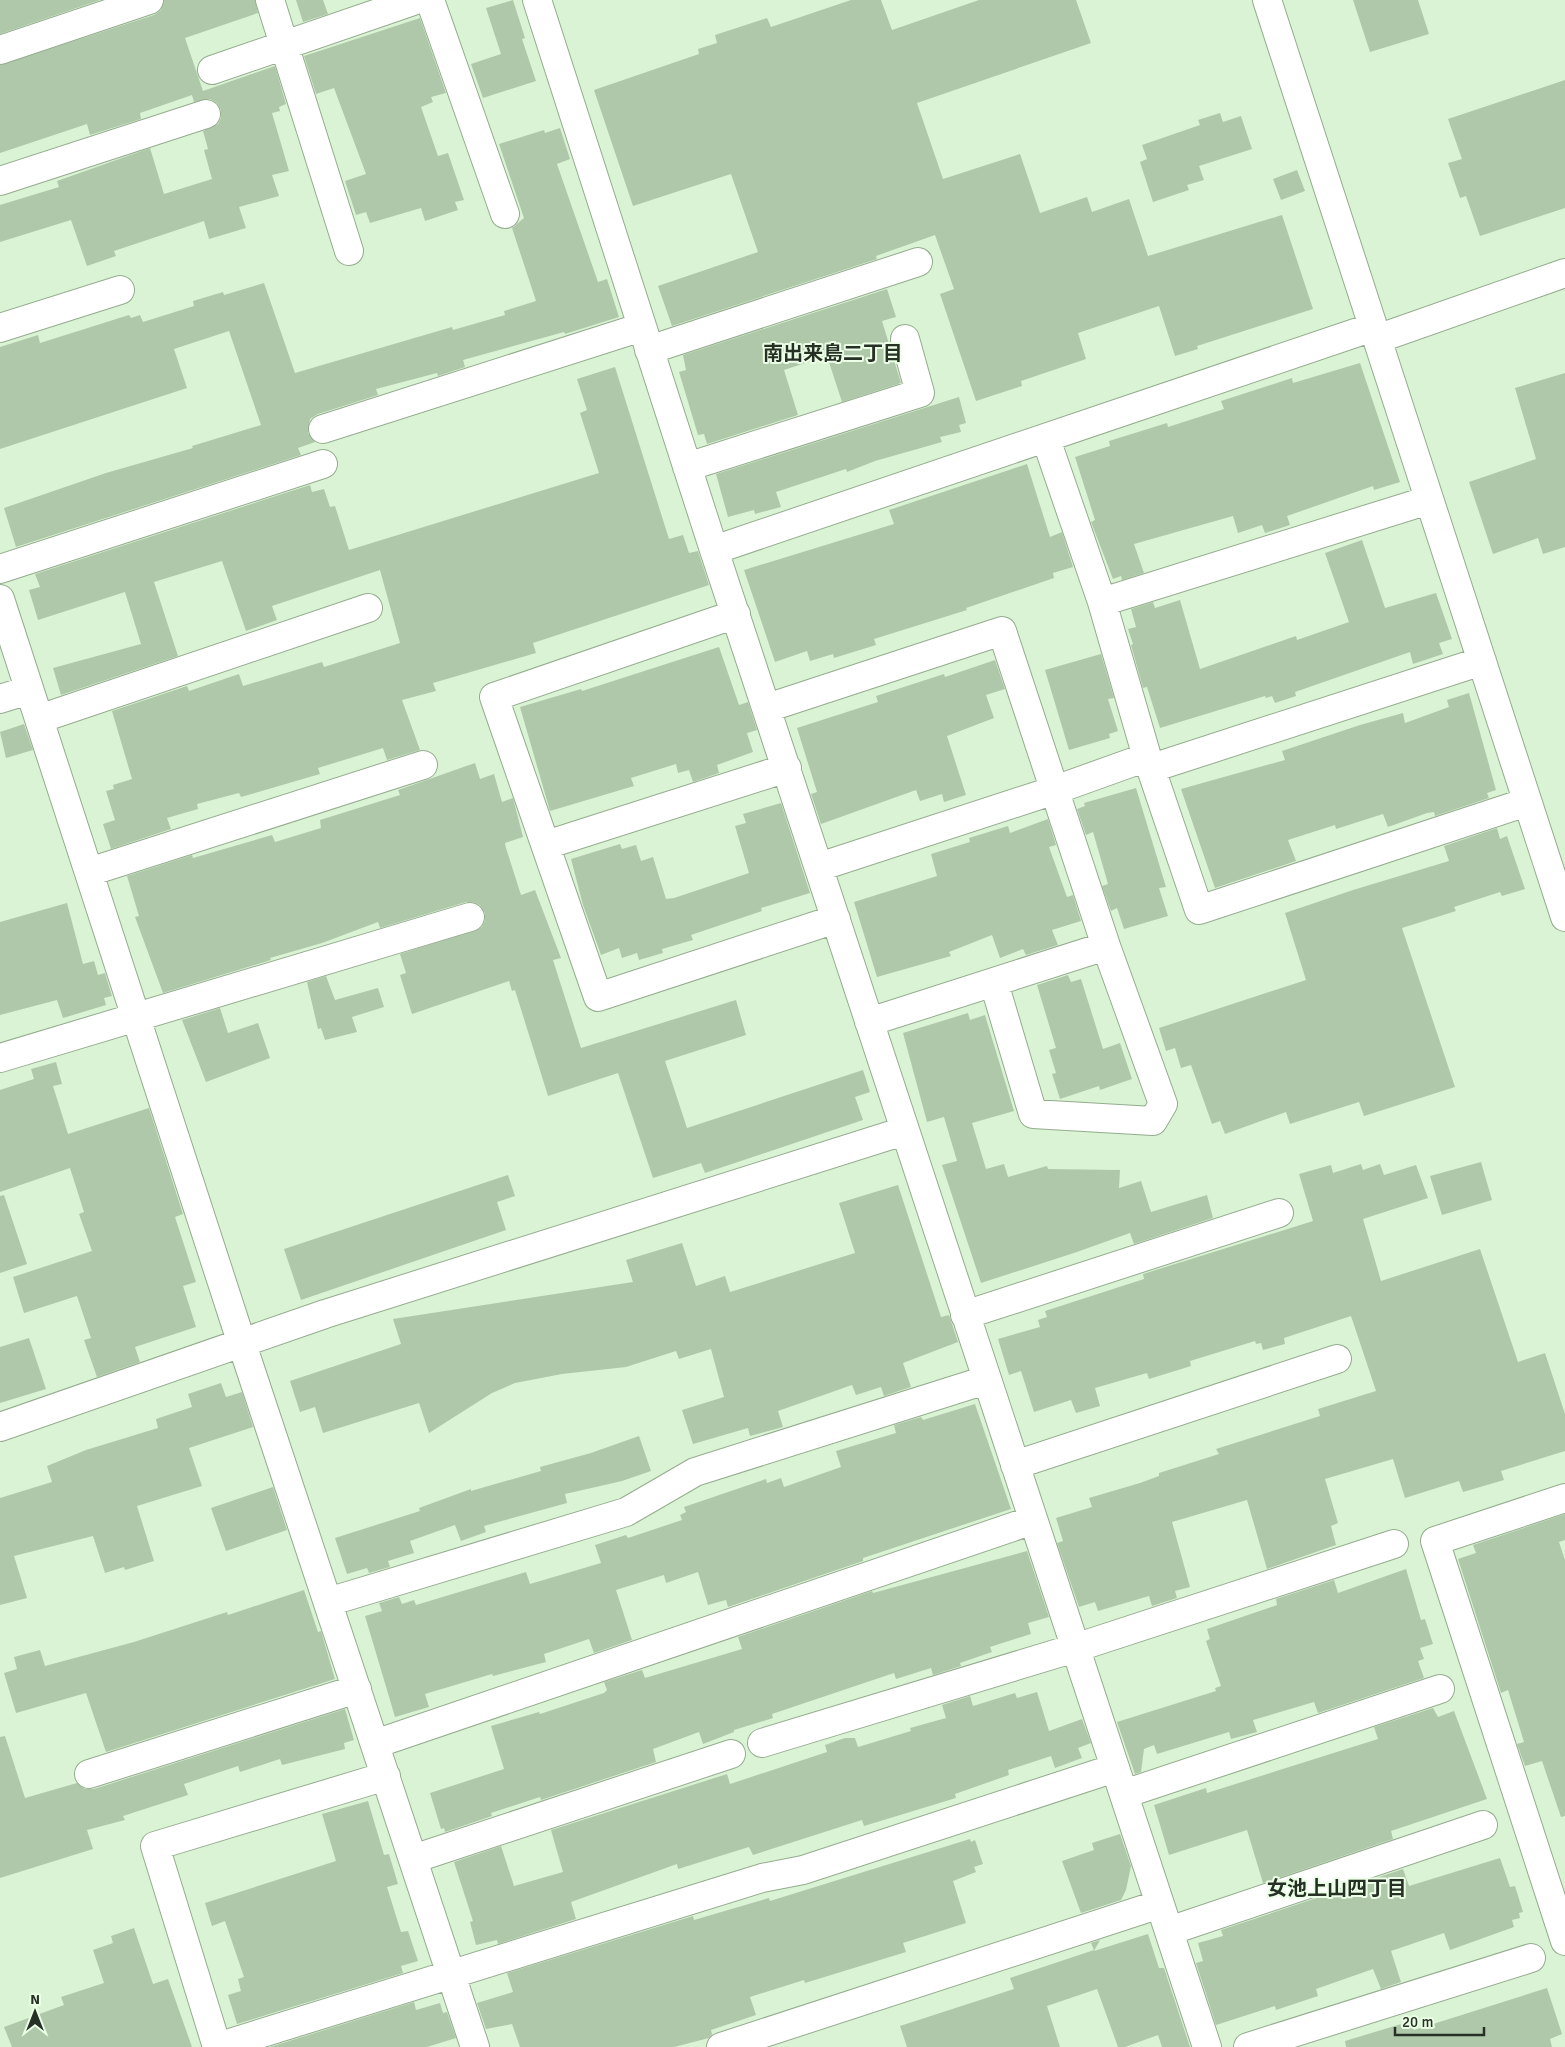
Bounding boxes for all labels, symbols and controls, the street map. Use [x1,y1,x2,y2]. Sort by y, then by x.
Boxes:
district label: 南出来島二丁目 [763,341,903,366]
district label: 女池上山四丁目 [1267,1876,1407,1901]
north arrow [10,1987,60,2037]
text: N [30,1991,40,2008]
scale bar [1395,2004,1484,2036]
text: 20 m [1402,2013,1433,2031]

